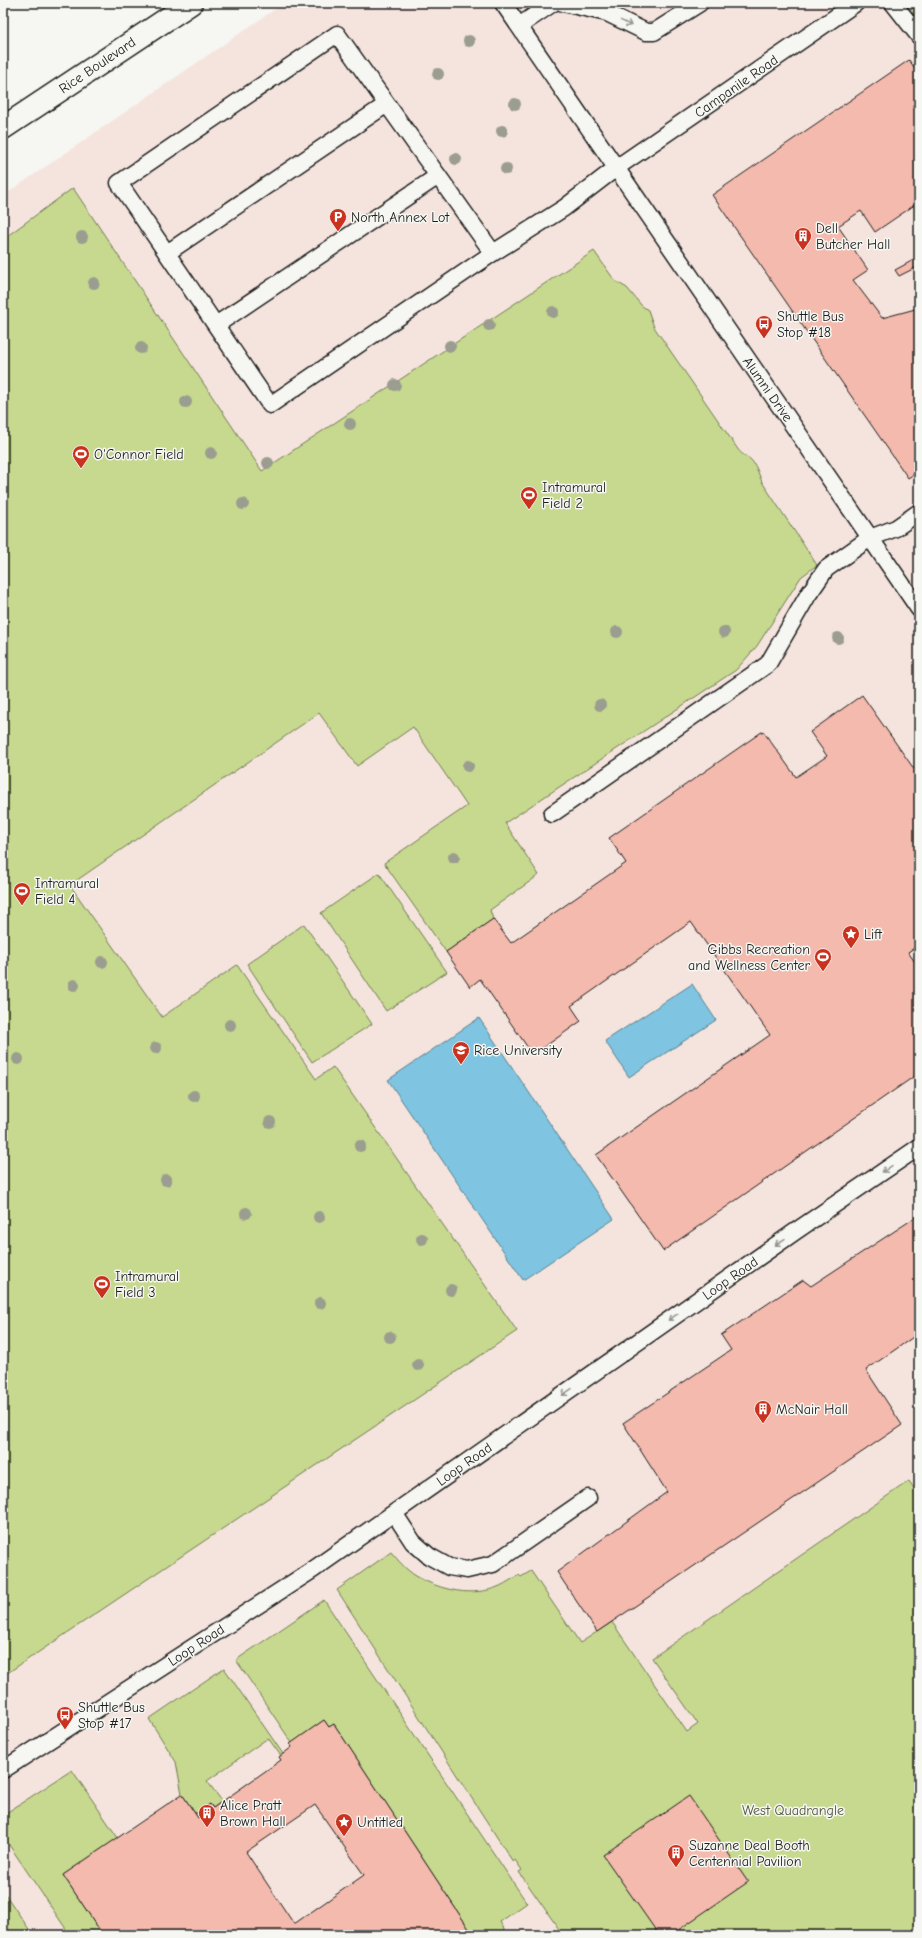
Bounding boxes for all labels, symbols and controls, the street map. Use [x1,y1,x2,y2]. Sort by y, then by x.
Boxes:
one-way arrow [620,20,632,27]
street label: Rice Boulevard [56,34,139,97]
street label: Campanile Road [691,51,781,121]
parking icon: North Annex Lot [328,207,348,232]
place label: North Annex Lot [351,209,450,226]
place label: Dell Butcher Hall [816,220,890,253]
building icon: Dell Butcher Hall [793,226,813,251]
place label: Shuttle Bus Stop #18 [777,308,844,341]
bus stop icon: Shuttle Bus Stop #18 [754,314,774,339]
street label: Alumni Drive [739,353,796,425]
sports icon: O'Connor Field [71,444,91,469]
place label: O'Connor Field [94,446,184,463]
place label: Intramural Field 2 [542,479,606,512]
sports icon: Intramural Field 2 [519,485,539,510]
place label: Intramural Field 4 [35,875,99,908]
sports icon: Intramural Field 4 [12,881,32,906]
place icon: Lift [841,924,861,949]
place label: Lift [864,926,883,943]
place label: Gibbs Recreation and Wellness Center [688,941,810,974]
sports icon: Gibbs Recreation and Wellness Center [813,947,833,972]
school or university icon: Rice University [451,1040,471,1065]
place label: Rice University [474,1042,563,1059]
one-way arrow [882,1165,893,1173]
one-way arrow [774,1238,785,1246]
street label: Loop Road [699,1253,761,1304]
place label: Intramural Field 3 [115,1268,179,1301]
sports icon: Intramural Field 3 [92,1274,112,1299]
one-way arrow [668,1313,679,1321]
one-way arrow [561,1388,572,1396]
building icon: McNair Hall [753,1399,773,1424]
place label: McNair Hall [776,1401,848,1418]
street label: Loop Road [433,1439,495,1490]
street label: Loop Road [165,1621,228,1670]
place label: Shuttle Bus Stop #17 [78,1699,145,1732]
bus stop icon: Shuttle Bus Stop #17 [55,1705,75,1730]
place label: Alice Pratt Brown Hall [220,1797,286,1830]
park label: West Quadrangle [742,1802,844,1819]
building icon: Alice Pratt Brown Hall [197,1803,217,1828]
place icon: Untitled [334,1812,354,1837]
place label: Untitled [357,1814,403,1831]
place label: Suzanne Deal Booth Centennial Pavilion [689,1837,810,1870]
building icon: Suzanne Deal Booth Centennial Pavilion [666,1843,686,1868]

